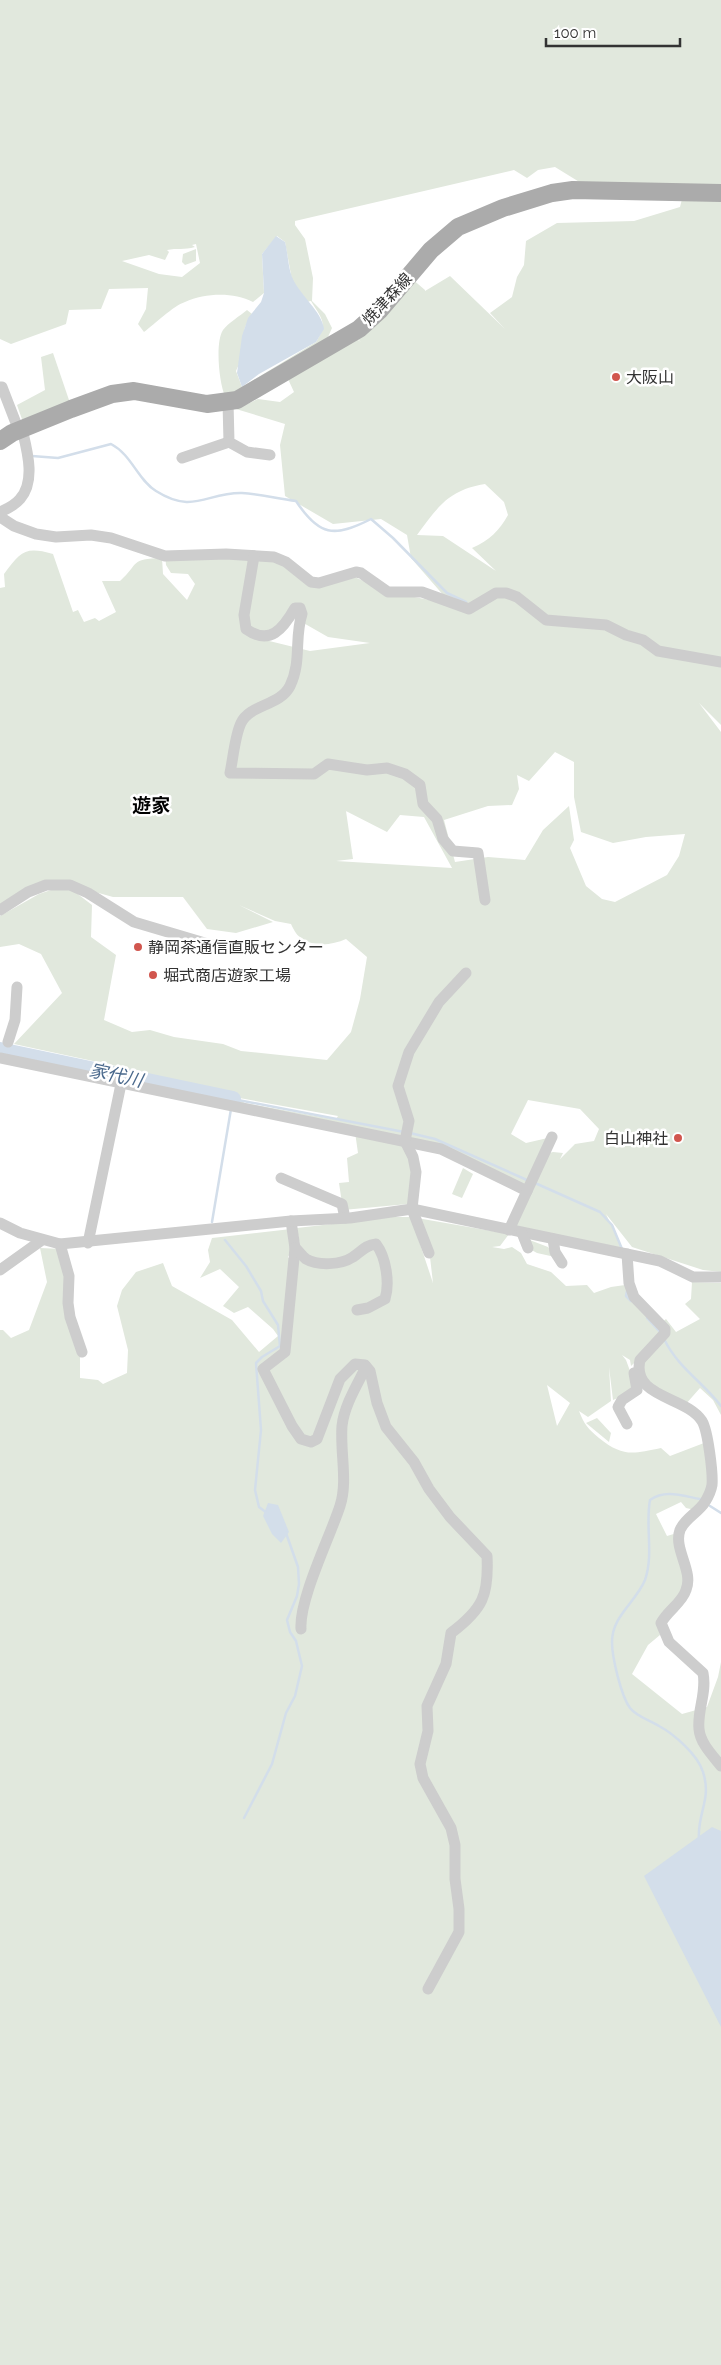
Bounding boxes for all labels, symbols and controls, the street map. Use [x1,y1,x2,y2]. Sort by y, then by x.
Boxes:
scale bar [546,15,680,47]
text: 100 m [554,24,596,42]
street label: 焼津森線 [358,269,416,329]
place label: 大阪山 [626,368,674,387]
marker: 大阪山 [610,371,622,383]
district label: 遊家 [132,794,170,816]
place label: 静岡茶通信直販センター [148,938,324,957]
marker: 静岡茶通信直販センター [132,941,144,953]
place label: 堀式商店遊家工場 [163,966,291,985]
marker: 堀式商店遊家工場 [147,969,159,981]
water label: 家代川 [87,1059,147,1091]
place label: 白山神社 [604,1129,668,1148]
marker: 白山神社 [672,1132,684,1144]

